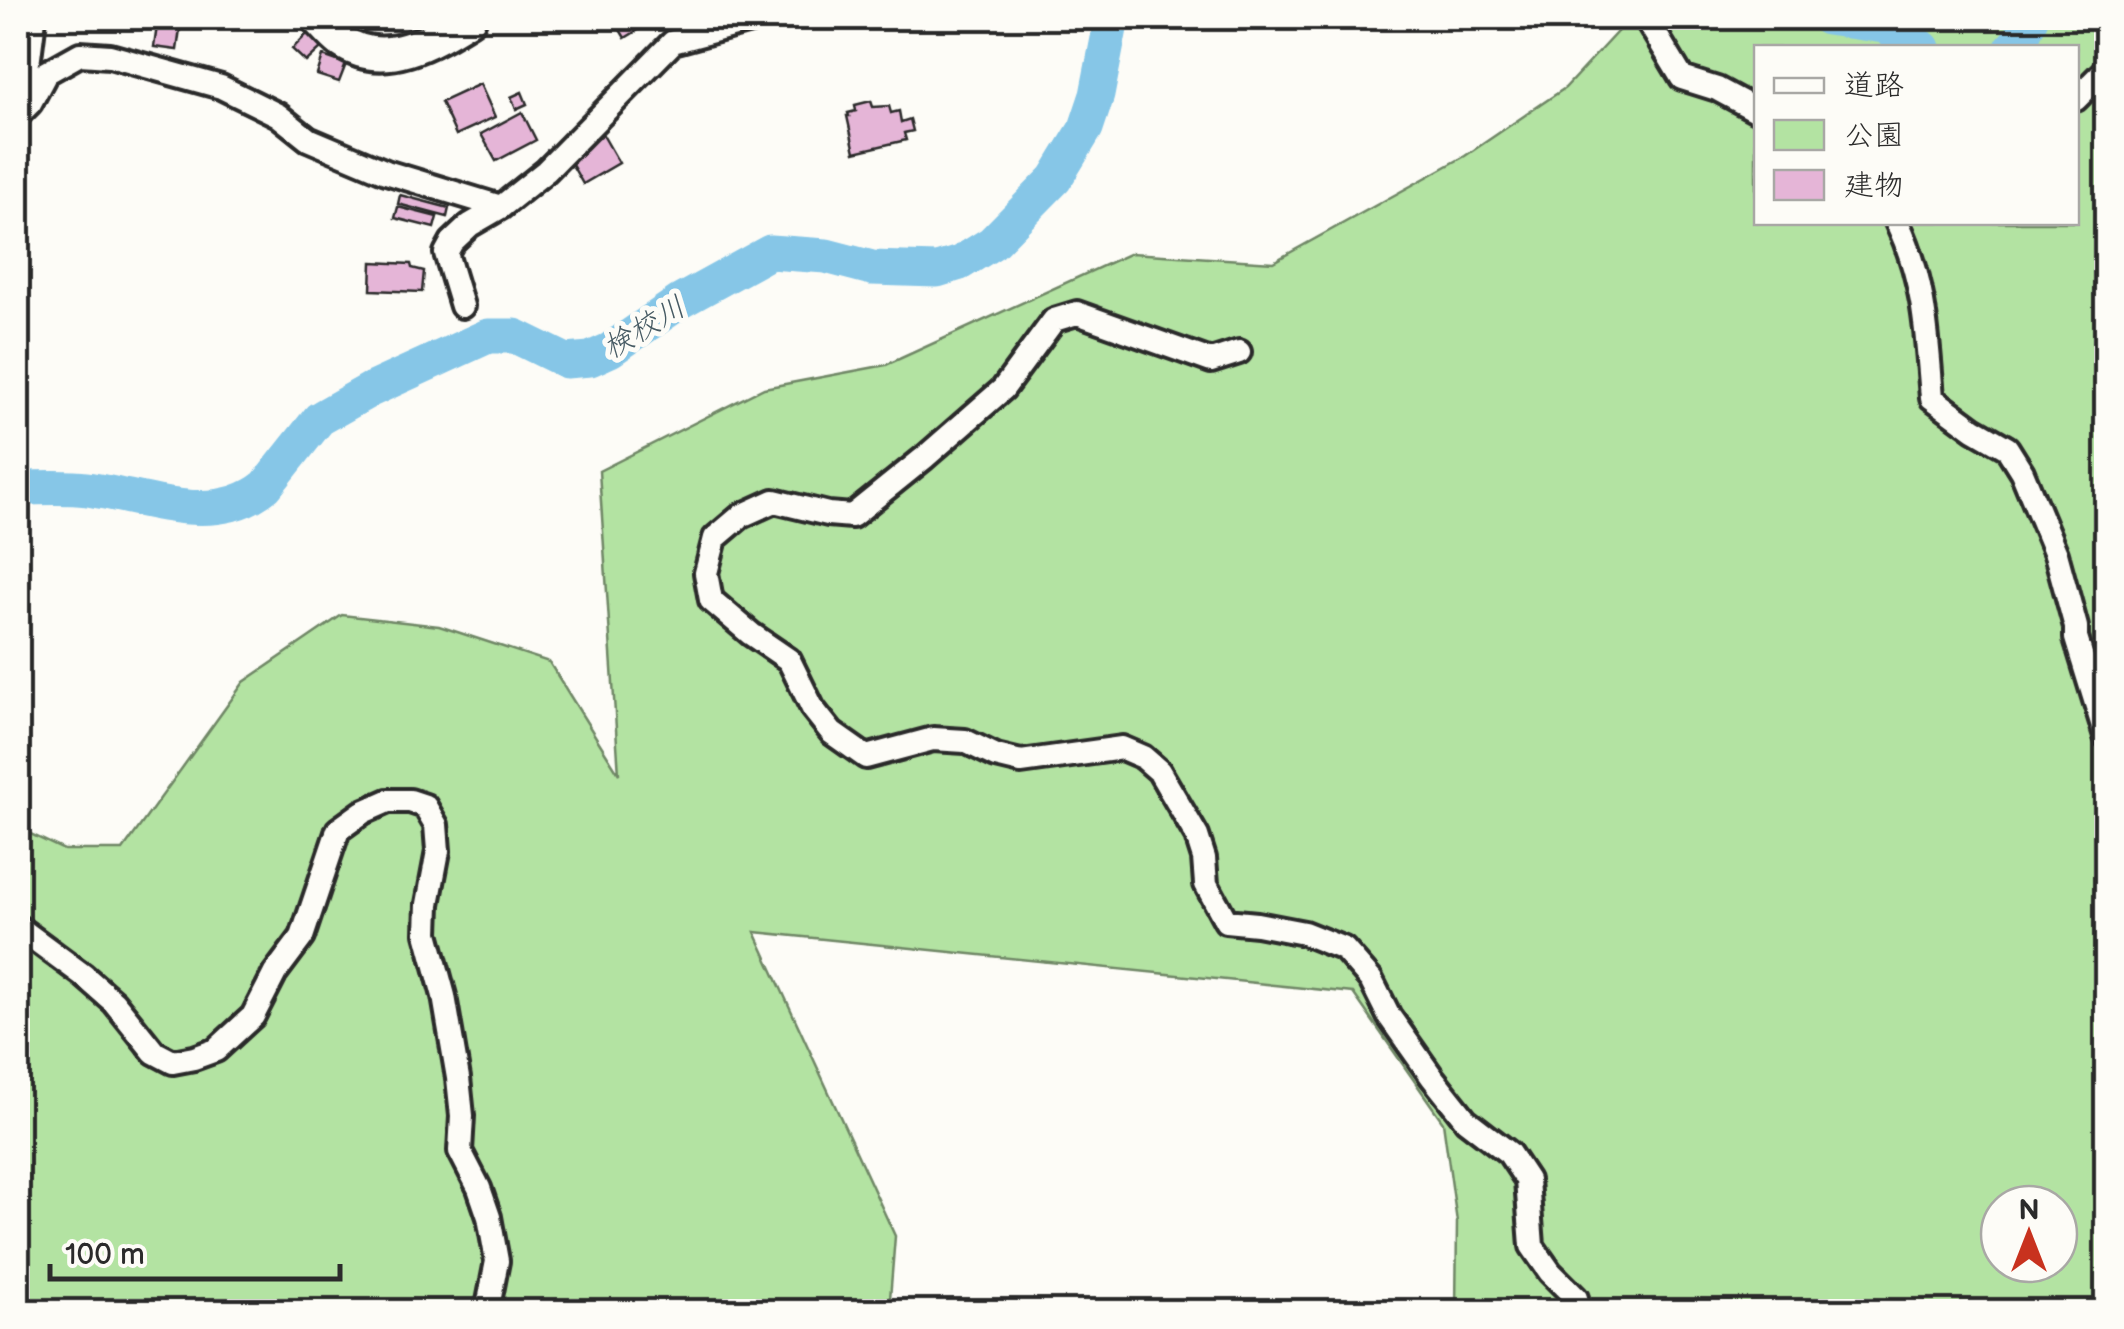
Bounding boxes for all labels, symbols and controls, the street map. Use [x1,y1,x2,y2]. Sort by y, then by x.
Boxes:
legend [1754,45,2079,225]
text: 道路 [1844,68,1904,104]
text: 公園 [1844,118,1904,154]
text: 建物 [1844,168,1904,204]
water label: 検校川 [597,289,692,366]
north arrow [1979,1184,2079,1284]
text: N [2018,1194,2040,1227]
scale bar [50,1219,340,1281]
text: 100 m [65,1237,145,1273]

